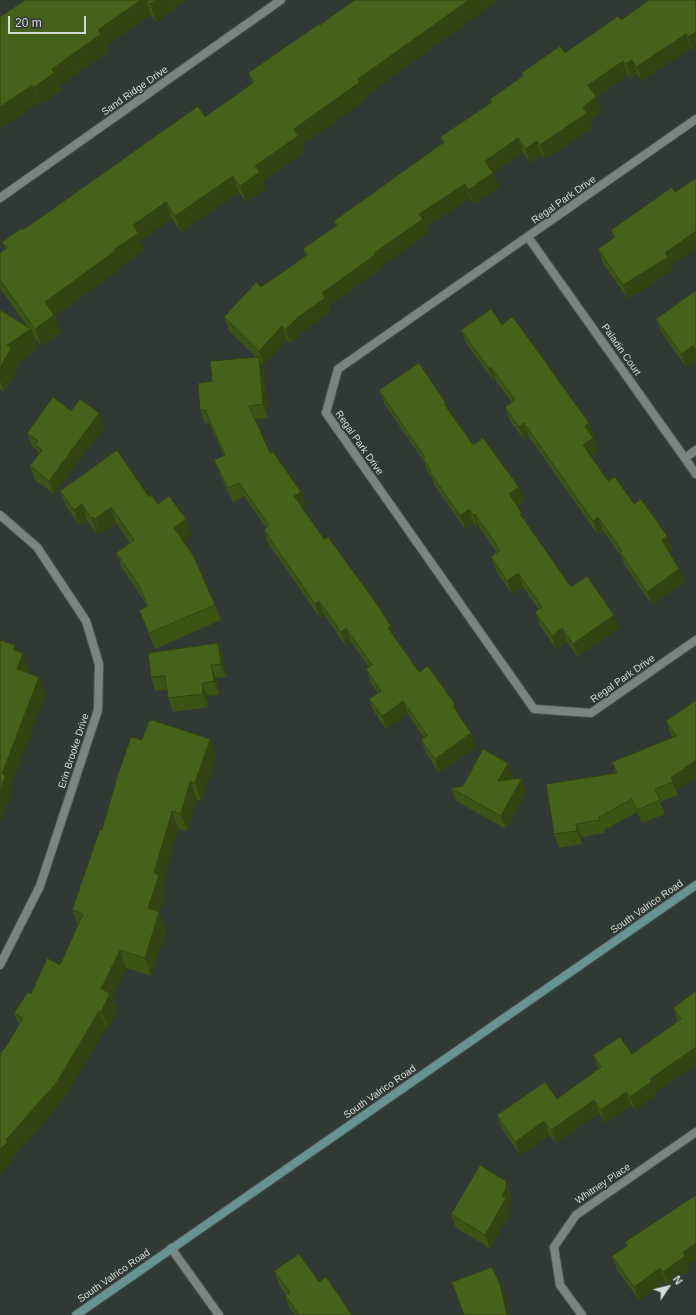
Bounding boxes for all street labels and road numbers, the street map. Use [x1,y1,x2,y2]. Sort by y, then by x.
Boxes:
street label: Sand Ridge Drive [99,64,171,118]
street label: Regal Park Drive [530,173,598,227]
street label: Paladin Court [599,322,643,378]
street label: Regal Park Drive [332,409,386,477]
street label: Regal Park Drive [589,652,657,706]
street label: Erin Brooke Drive [56,712,92,790]
street label: South Valrico Road [609,878,685,936]
street label: South Valrico Road [342,1063,418,1121]
street label: Whitney Place [573,1161,633,1207]
street label: South Valrico Road [76,1247,152,1305]

